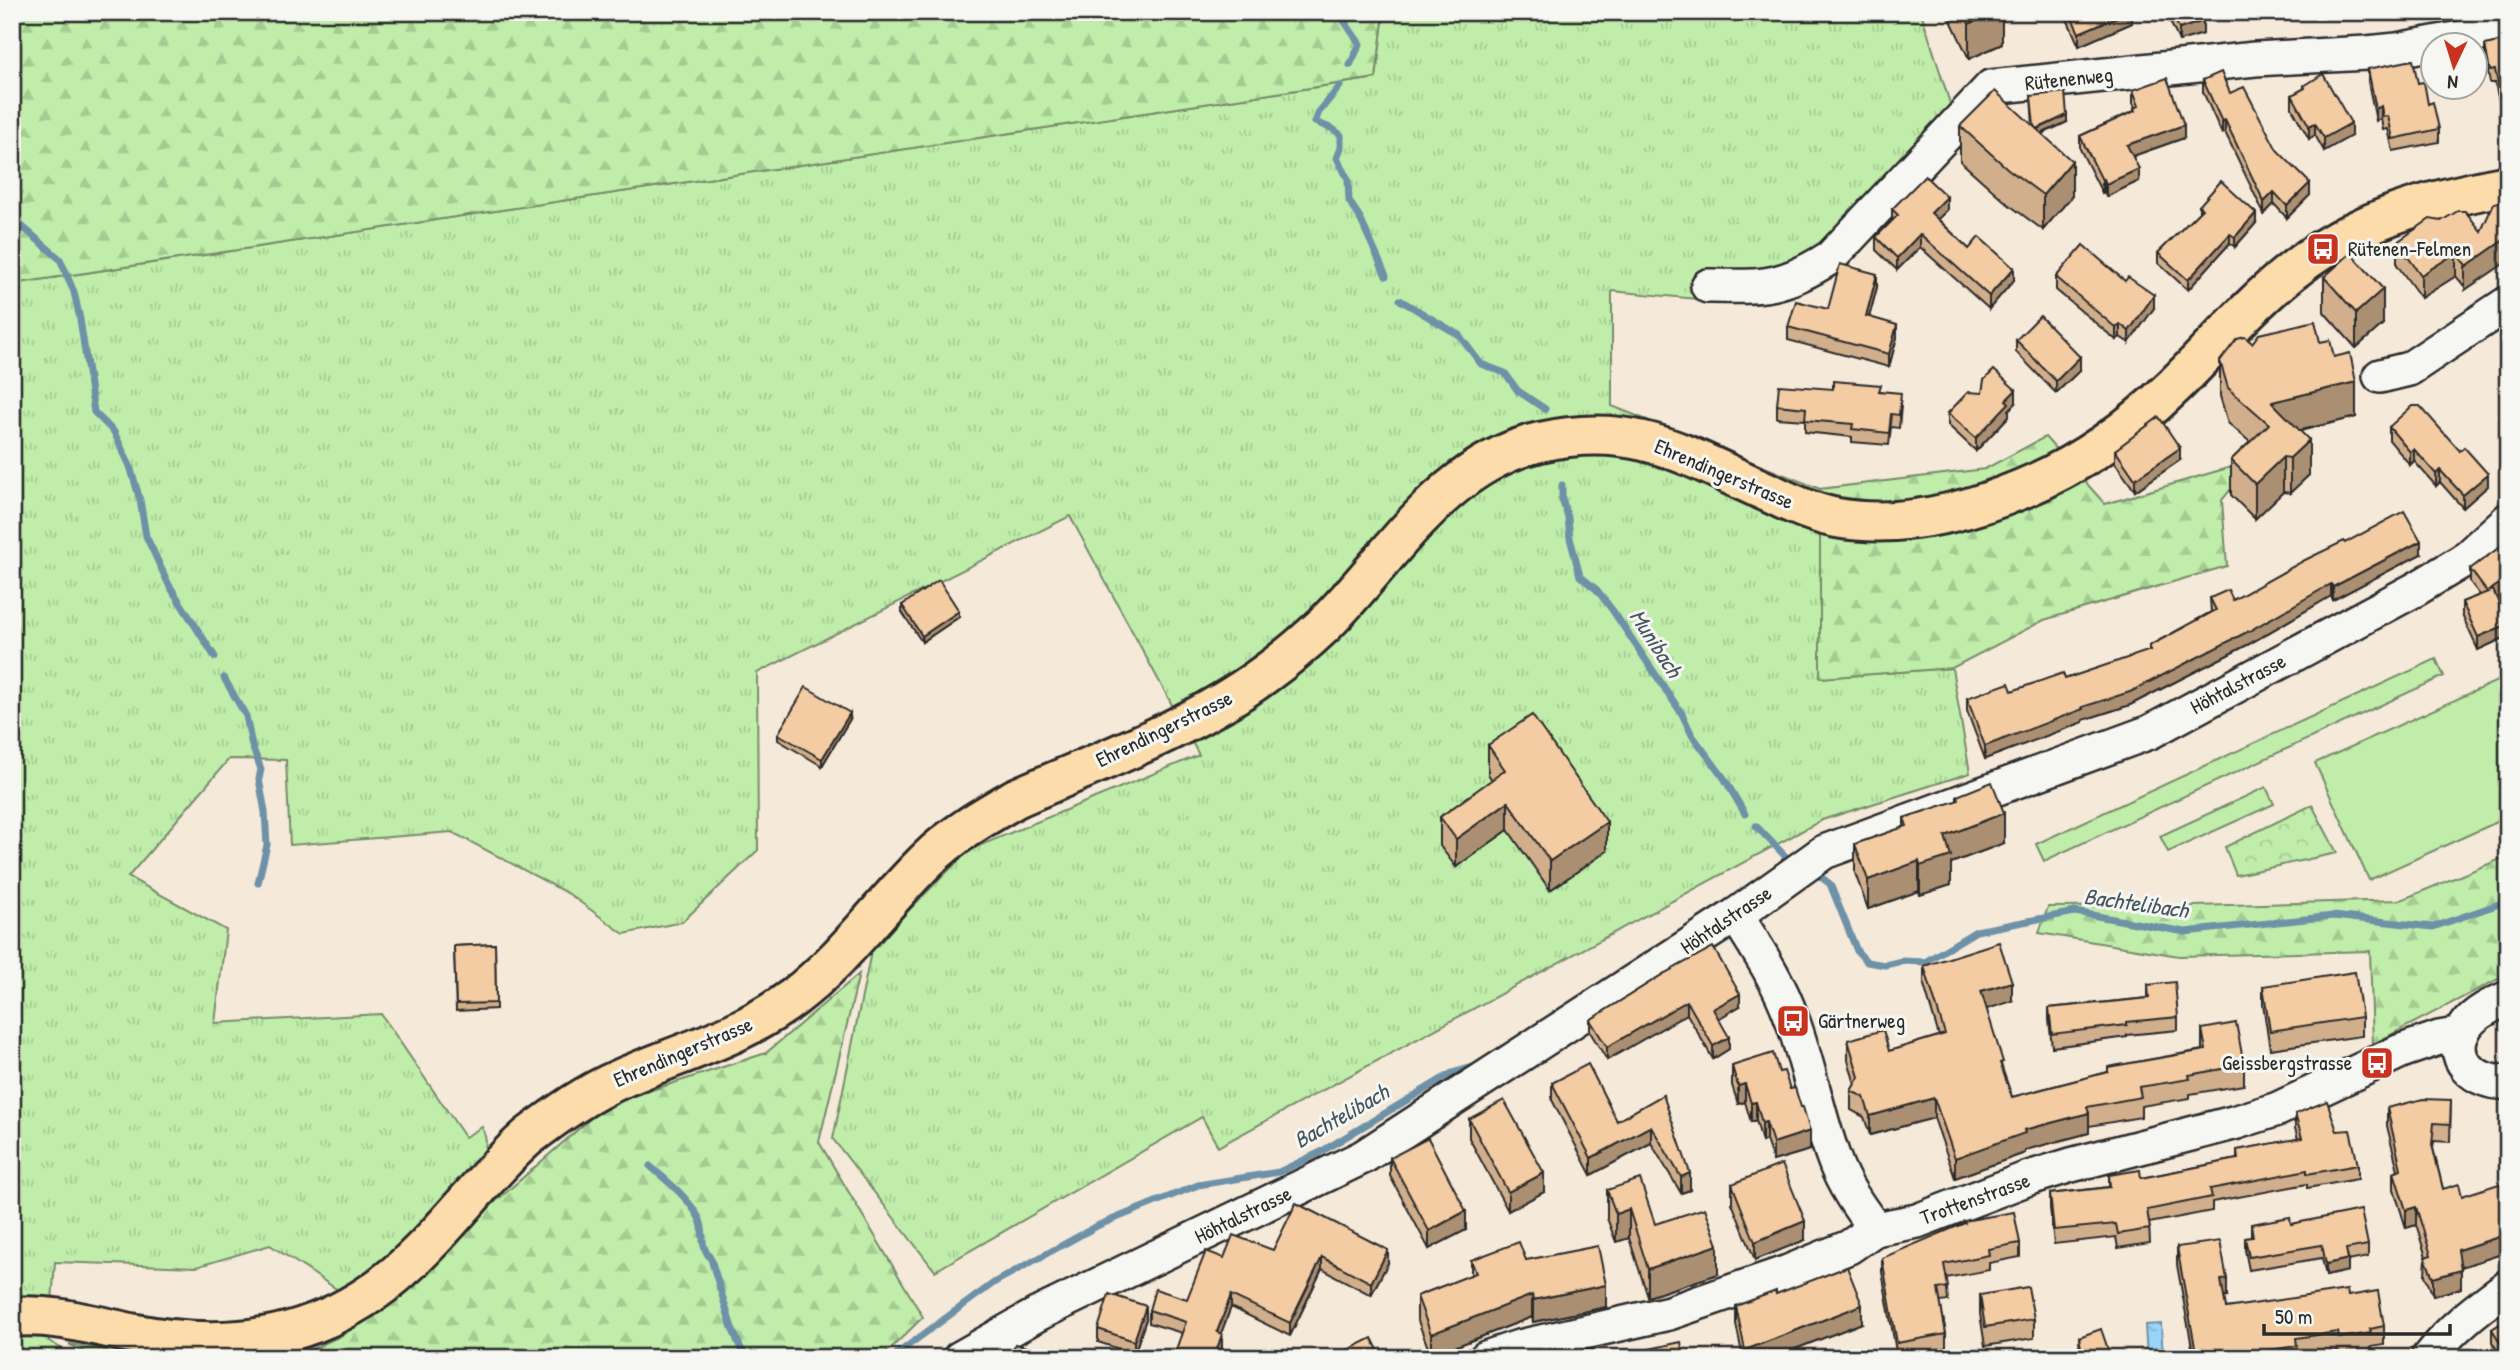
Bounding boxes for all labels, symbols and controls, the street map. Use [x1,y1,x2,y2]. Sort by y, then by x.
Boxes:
north arrow [2418,32,2488,102]
street label: Rütenenweg [2024,59,2114,98]
text: N [2447,70,2459,96]
bus stop icon: Rütenen-Felmen [2304,230,2342,268]
place label: Rütenen-Felmen [2348,234,2471,263]
street label: Ehrendingerstrasse [1650,431,1798,516]
water label: Munibach [1623,603,1691,684]
street label: Höhtalstrasse [2185,646,2291,721]
street label: Ehrendingerstrasse [1091,683,1237,774]
street label: Höhtalstrasse [1674,878,1777,961]
water label: Bachtelibach [2082,880,2191,925]
bus stop icon: Gärtnerweg [1774,1002,1812,1040]
place label: Gärtnerweg [1818,1006,1905,1035]
street label: Ehrendingerstrasse [609,1009,757,1094]
bus stop icon: Geissbergstrasse [2358,1044,2396,1082]
place label: Geissbergstrasse [2222,1048,2352,1077]
water label: Bachtelibach [1288,1075,1395,1155]
street label: Trottenstrasse [1916,1165,2034,1232]
street label: Höhtalstrasse [1190,1179,1296,1250]
scale bar [2264,1293,2450,1337]
text: 50 m [2275,1302,2312,1331]

